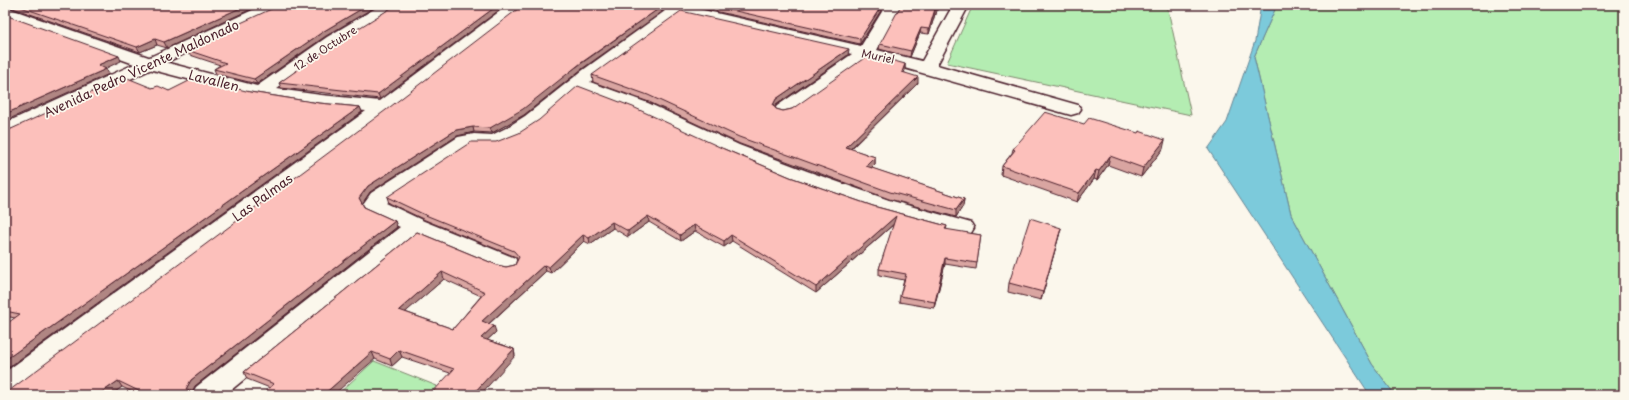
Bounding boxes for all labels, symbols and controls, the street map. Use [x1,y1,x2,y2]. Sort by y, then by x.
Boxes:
street label: Avenida Pedro Vicente Maldonado [40,14,242,122]
street label: 12 de Octubre [290,21,360,75]
street label: Muriel [860,44,896,68]
street label: Lavallen [187,65,241,95]
street label: Las Palmas [228,169,296,225]

